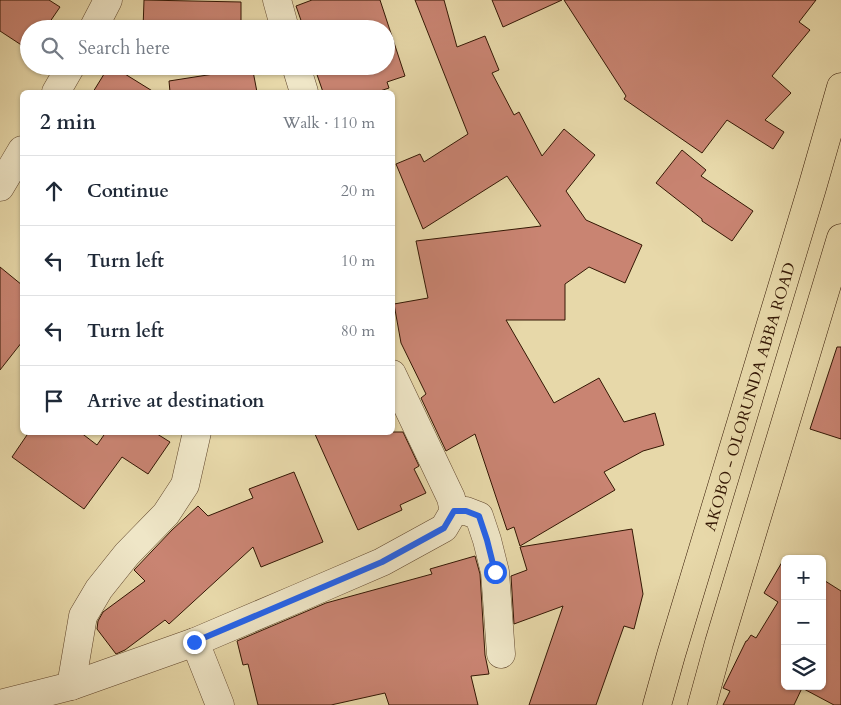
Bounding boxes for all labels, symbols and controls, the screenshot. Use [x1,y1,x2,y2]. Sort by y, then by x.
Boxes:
search box [20,20,395,75]
icon: search [38,34,66,62]
text: Search here [78,35,170,61]
text: 2 min [40,108,96,137]
text: Walk · 110 m [283,112,375,134]
icon: ahead [40,177,68,205]
text: Continue [87,178,169,204]
text: 20 m [341,180,375,202]
icon: left [40,247,68,275]
text: Turn left [87,248,164,274]
text: 10 m [341,250,375,272]
street label: AKOBO - OLORUNDA ABBA ROAD [699,260,801,534]
icon: left [40,317,68,345]
text: Turn left [87,318,164,344]
text: 80 m [341,320,375,342]
icon: arrive [40,387,68,415]
text: Arrive at destination [87,388,264,414]
map controls [781,555,826,690]
button: + [781,555,826,600]
route start [484,561,507,584]
button: − [781,600,826,645]
route end [183,631,206,654]
button: layers [781,645,826,690]

